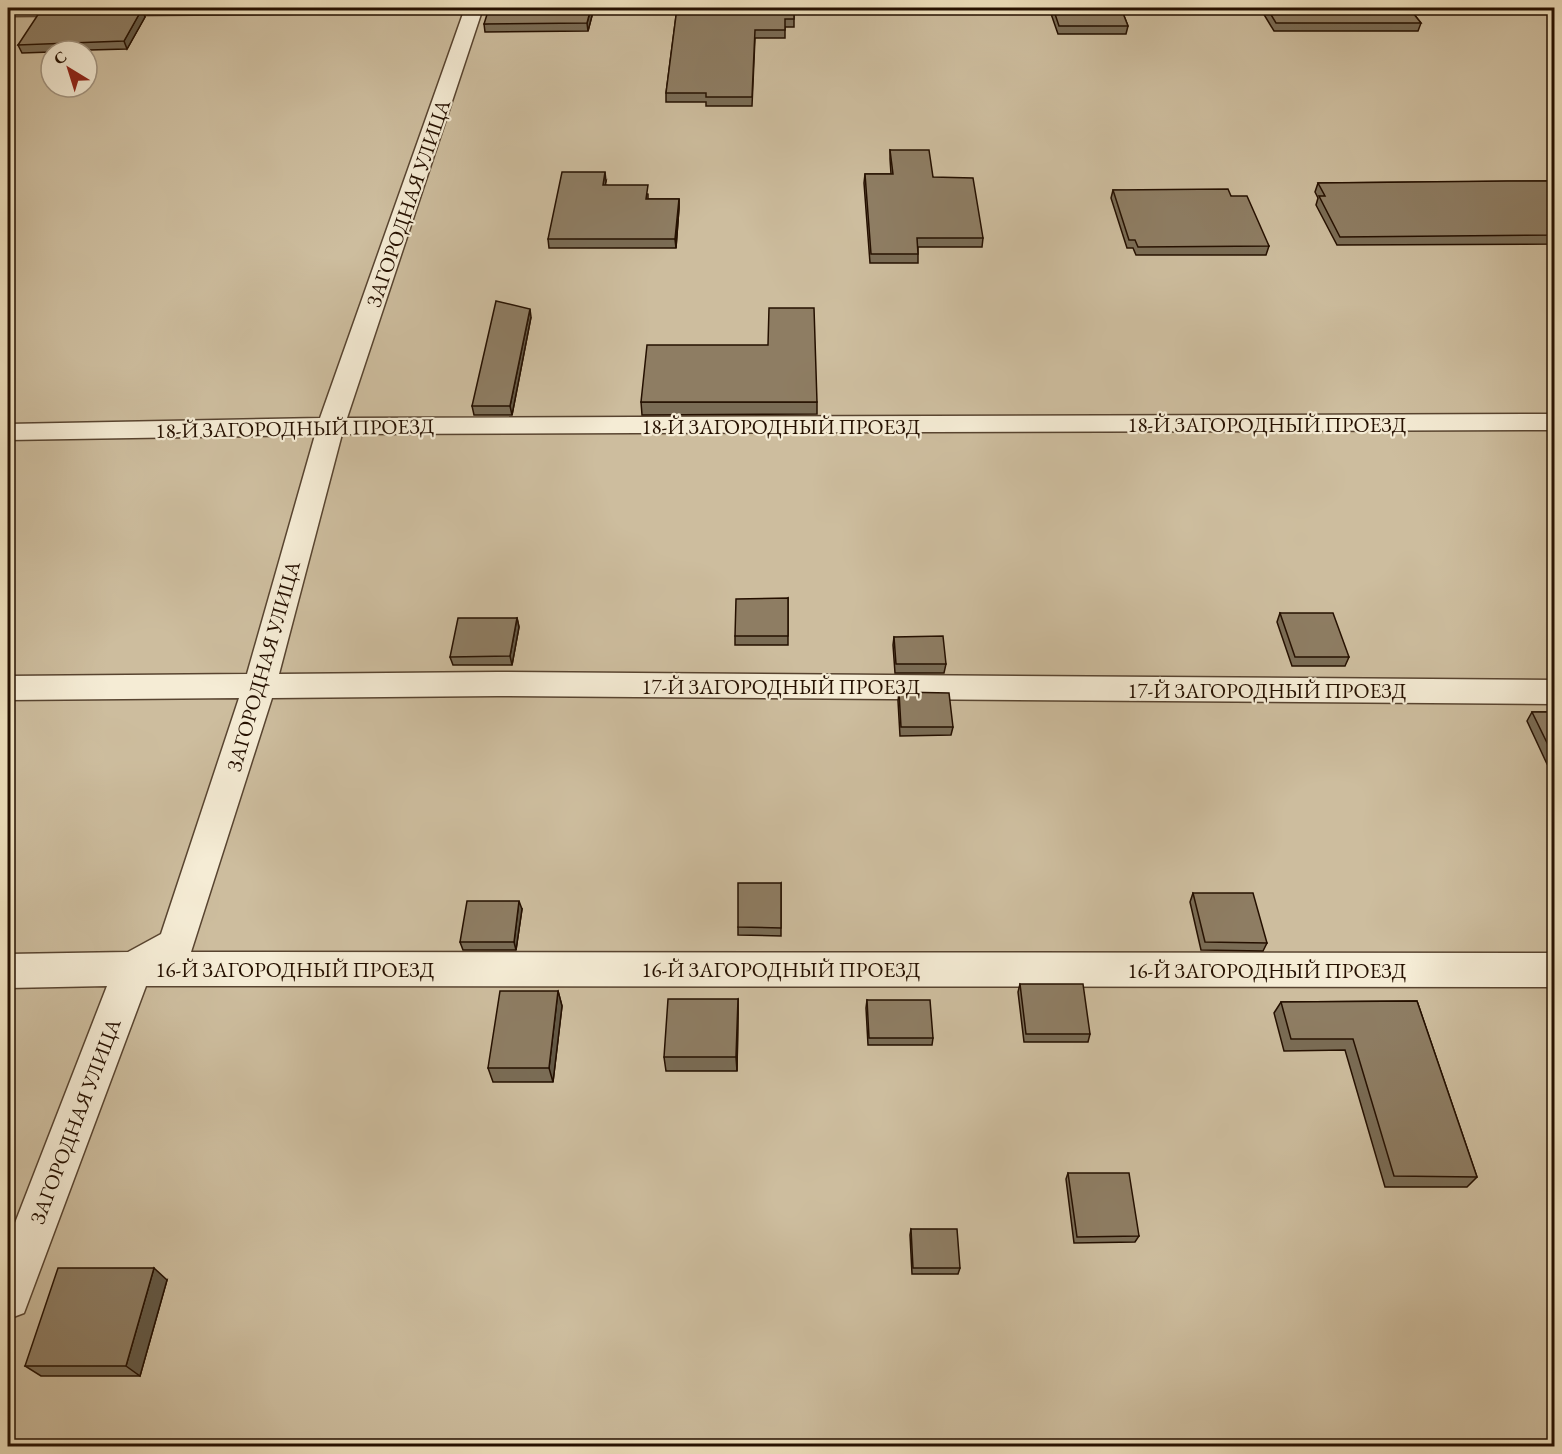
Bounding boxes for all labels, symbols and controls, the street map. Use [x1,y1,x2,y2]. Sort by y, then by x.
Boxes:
north arrow [39,39,99,99]
text: С [49,46,71,69]
street label: ЗАГОРОДНАЯ УЛИЦА [360,95,456,310]
street label: 18-Й ЗАГОРОДНЫЙ ПРОЕЗД [1127,411,1407,438]
street label: 18-Й ЗАГОРОДНЫЙ ПРОЕЗД [155,412,435,444]
street label: 18-Й ЗАГОРОДНЫЙ ПРОЕЗД [641,413,921,440]
street label: ЗАГОРОДНАЯ УЛИЦА [220,557,306,774]
street label: 17-Й ЗАГОРОДНЫЙ ПРОЕЗД [641,673,921,700]
street label: 17-Й ЗАГОРОДНЫЙ ПРОЕЗД [1127,677,1407,704]
street label: 16-Й ЗАГОРОДНЫЙ ПРОЕЗД [155,956,435,983]
street label: 16-Й ЗАГОРОДНЫЙ ПРОЕЗД [641,956,921,983]
street label: 16-Й ЗАГОРОДНЫЙ ПРОЕЗД [1127,957,1407,984]
street label: ЗАГОРОДНАЯ УЛИЦА [23,1014,127,1228]

